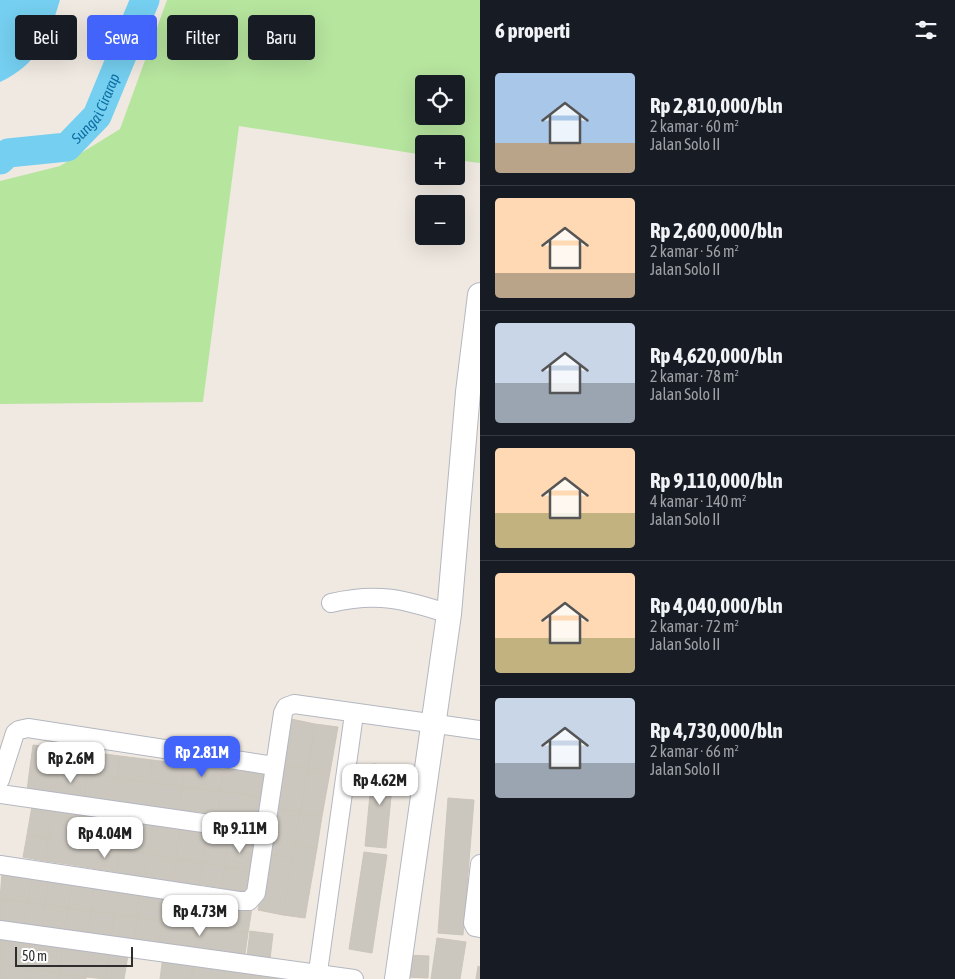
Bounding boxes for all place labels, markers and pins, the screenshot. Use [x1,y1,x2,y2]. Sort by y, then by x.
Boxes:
pin: Rp 2.81M [150,736,254,778]
pin: Rp 2.6M [25,742,117,784]
pin: Rp 4.62M [328,764,432,806]
pin: Rp 9.11M [188,812,292,854]
pin: Rp 4.04M [53,816,157,859]
pin: Rp 4.73M [148,894,252,937]

